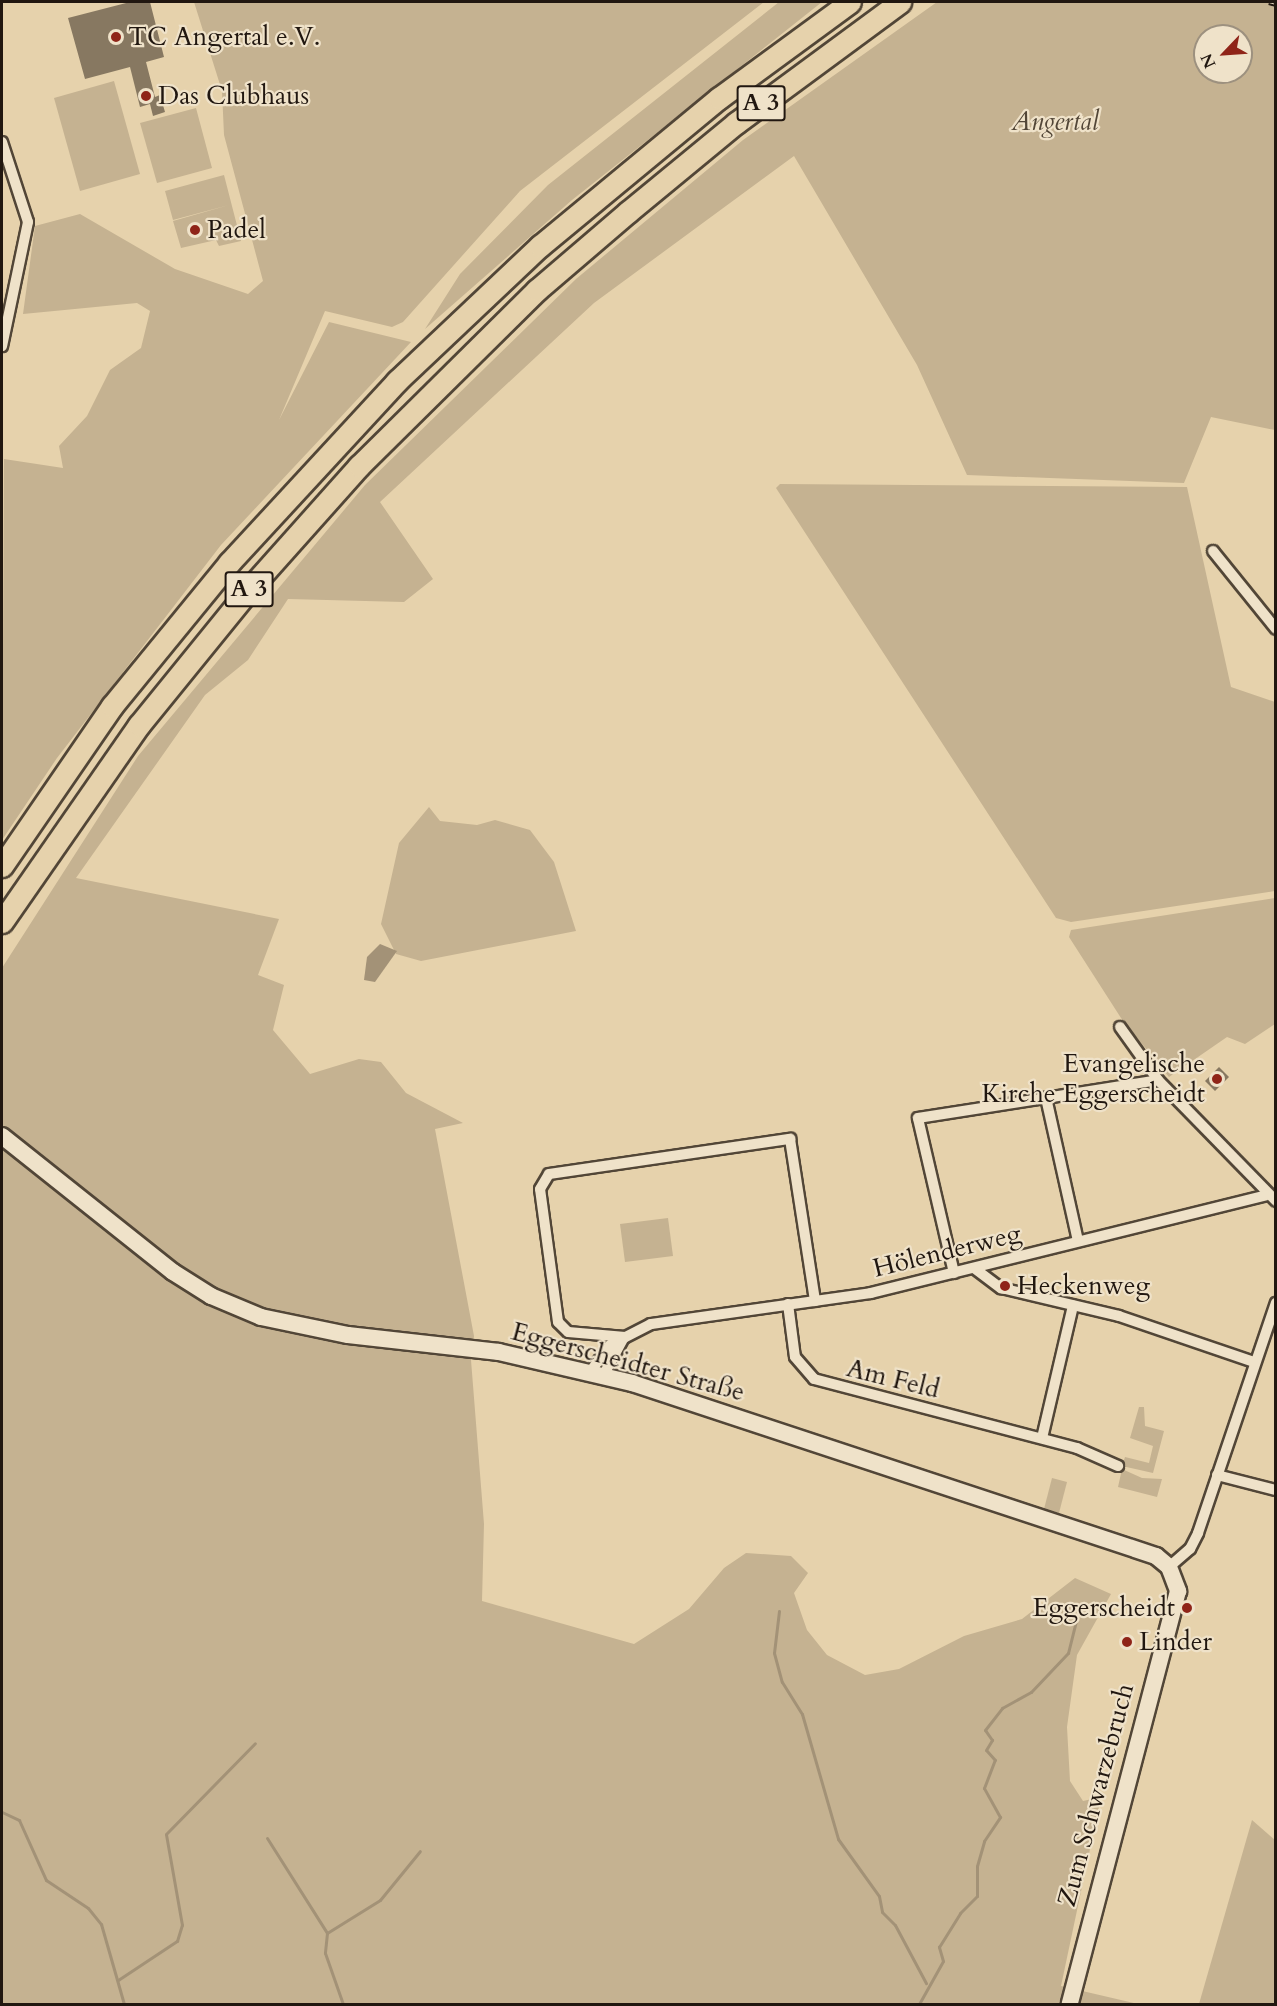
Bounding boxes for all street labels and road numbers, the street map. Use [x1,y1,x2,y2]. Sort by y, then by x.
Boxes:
road number: A 3 [736,82,786,124]
road number: A 3 [224,568,274,610]
street label: Hölenderweg [870,1218,1024,1284]
street label: Eggerscheidter Straße [508,1316,748,1408]
street label: Am Feld [843,1352,943,1406]
street label: Zum Schwarzebruch [1051,1680,1141,1910]

